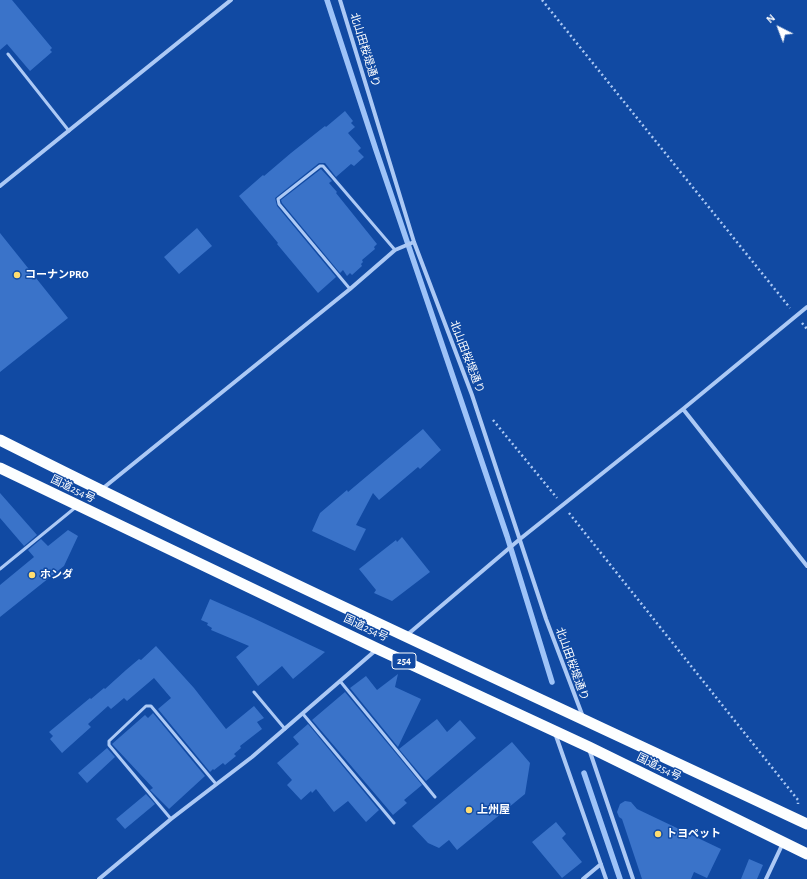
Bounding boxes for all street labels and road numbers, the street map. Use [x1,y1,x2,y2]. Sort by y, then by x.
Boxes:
street label: 北山田桜堤通り [347,11,383,89]
street label: 北山田桜堤通り [447,319,487,395]
street label: 国道254号 [49,473,97,505]
street label: 国道254号 [342,612,390,644]
street label: 北山田桜堤通り [553,626,591,702]
road number: 254 [392,653,416,669]
street label: 国道254号 [635,751,683,783]

